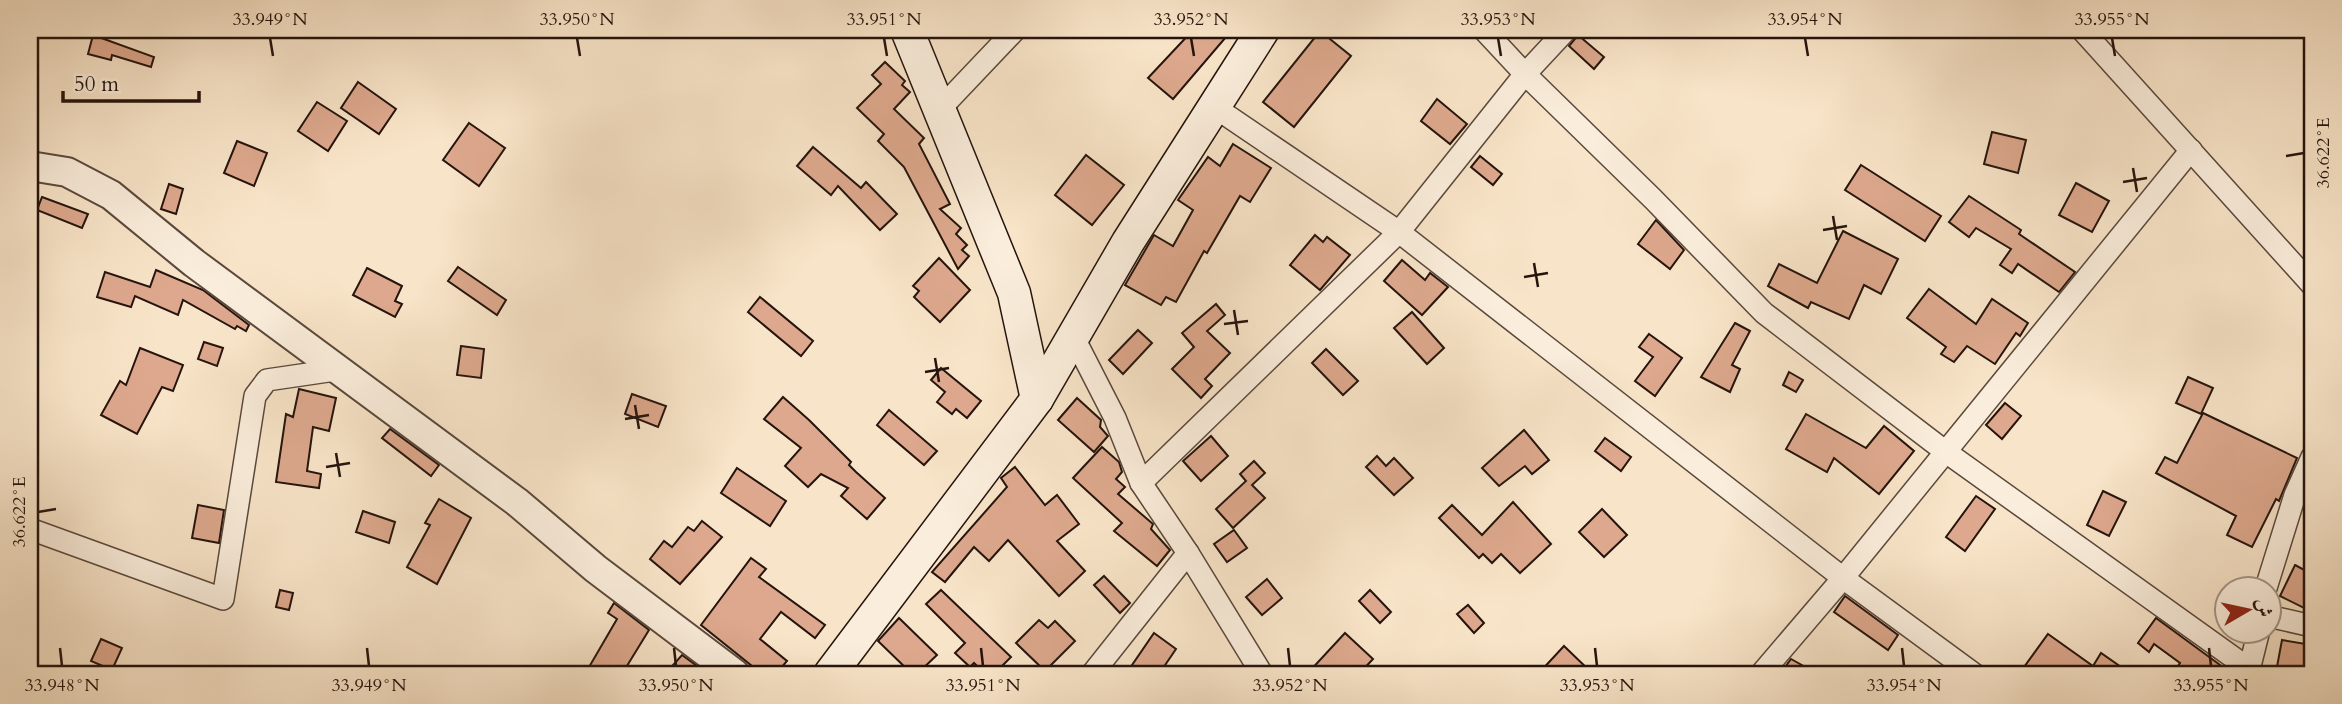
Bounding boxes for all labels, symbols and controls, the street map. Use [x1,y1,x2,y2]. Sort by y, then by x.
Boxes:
text: 33.949°N [232,7,308,32]
text: 33.950°N [539,7,615,32]
text: 33.951°N [846,7,922,32]
text: 33.952°N [1153,7,1229,32]
text: 33.953°N [1460,7,1536,32]
text: 33.954°N [1767,7,1843,32]
text: 33.955°N [2074,7,2150,32]
scale bar [63,60,200,104]
text: 50 m [74,70,119,99]
text: 36.622°E [2311,118,2336,189]
text: 36.622°E [7,477,32,548]
north arrow [2212,574,2282,644]
text: ش [2249,596,2278,619]
text: 33.948°N [24,673,100,698]
text: 33.949°N [331,673,407,698]
text: 33.950°N [638,673,714,698]
text: 33.951°N [945,673,1021,698]
text: 33.952°N [1252,673,1328,698]
text: 33.953°N [1559,673,1635,698]
text: 33.954°N [1866,673,1942,698]
text: 33.955°N [2173,673,2249,698]

